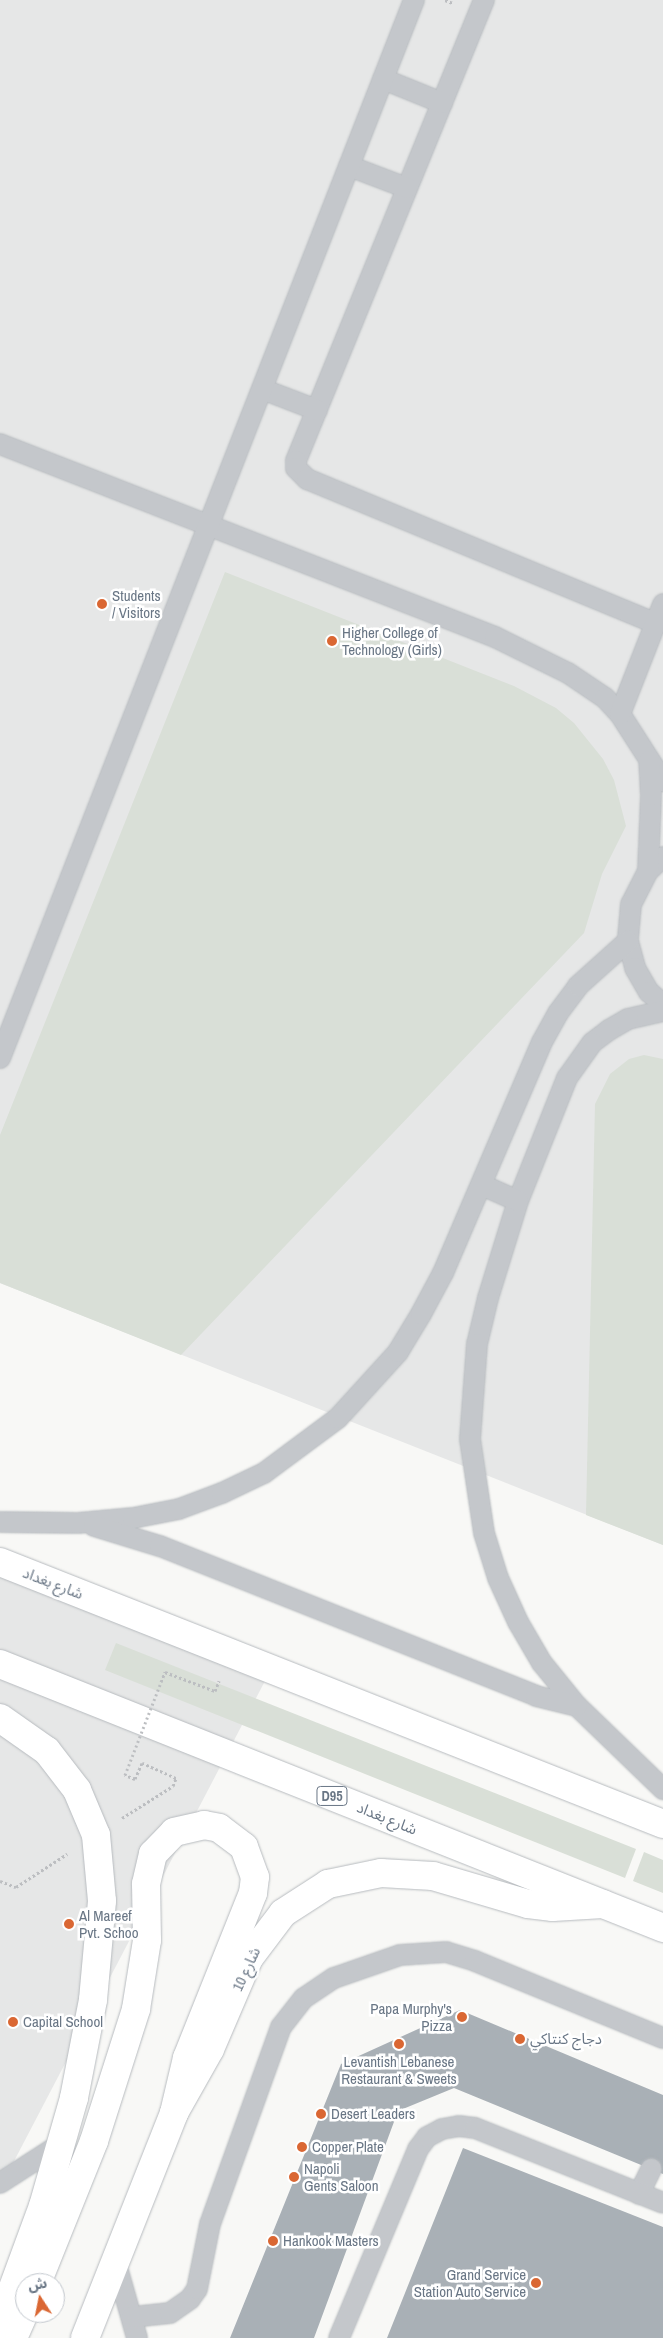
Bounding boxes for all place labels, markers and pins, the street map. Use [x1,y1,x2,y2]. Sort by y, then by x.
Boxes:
place label: Students / Visitors [112,586,161,621]
marker: Students / Visitors [96,598,108,610]
place label: Higher College of Technology (Girls) [342,623,442,658]
marker: Higher College of Technology (Girls) [326,635,338,647]
place label: Al Mareef Pvt. Schoo [79,1906,138,1941]
marker: Al Mareef Pvt. Schoo [63,1918,75,1930]
place label: Papa Murphy's Pizza [370,1999,452,2034]
marker: Papa Murphy's Pizza [456,2011,468,2023]
place label: Capital School [23,2013,103,2031]
marker: Capital School [7,2016,19,2028]
place label: دجاج كنتاكي [530,2030,602,2048]
marker: دجاج كنتاكي [514,2033,526,2045]
marker: Levantish Lebanese Restaurant & Sweets [393,2038,405,2050]
place label: Levantish Lebanese Restaurant & Sweets [341,2052,457,2087]
place label: Desert Leaders [331,2105,415,2123]
marker: Desert Leaders [315,2108,327,2120]
place label: Copper Plate [312,2138,384,2156]
marker: Copper Plate [296,2141,308,2153]
place label: Napoli Gents Saloon [304,2159,379,2194]
marker: Napoli Gents Saloon [288,2171,300,2183]
place label: Hankook Masters [283,2232,379,2250]
marker: Hankook Masters [267,2235,279,2247]
place label: Grand Service Station Auto Service [413,2265,526,2300]
marker: Grand Service Station Auto Service [530,2277,542,2289]

